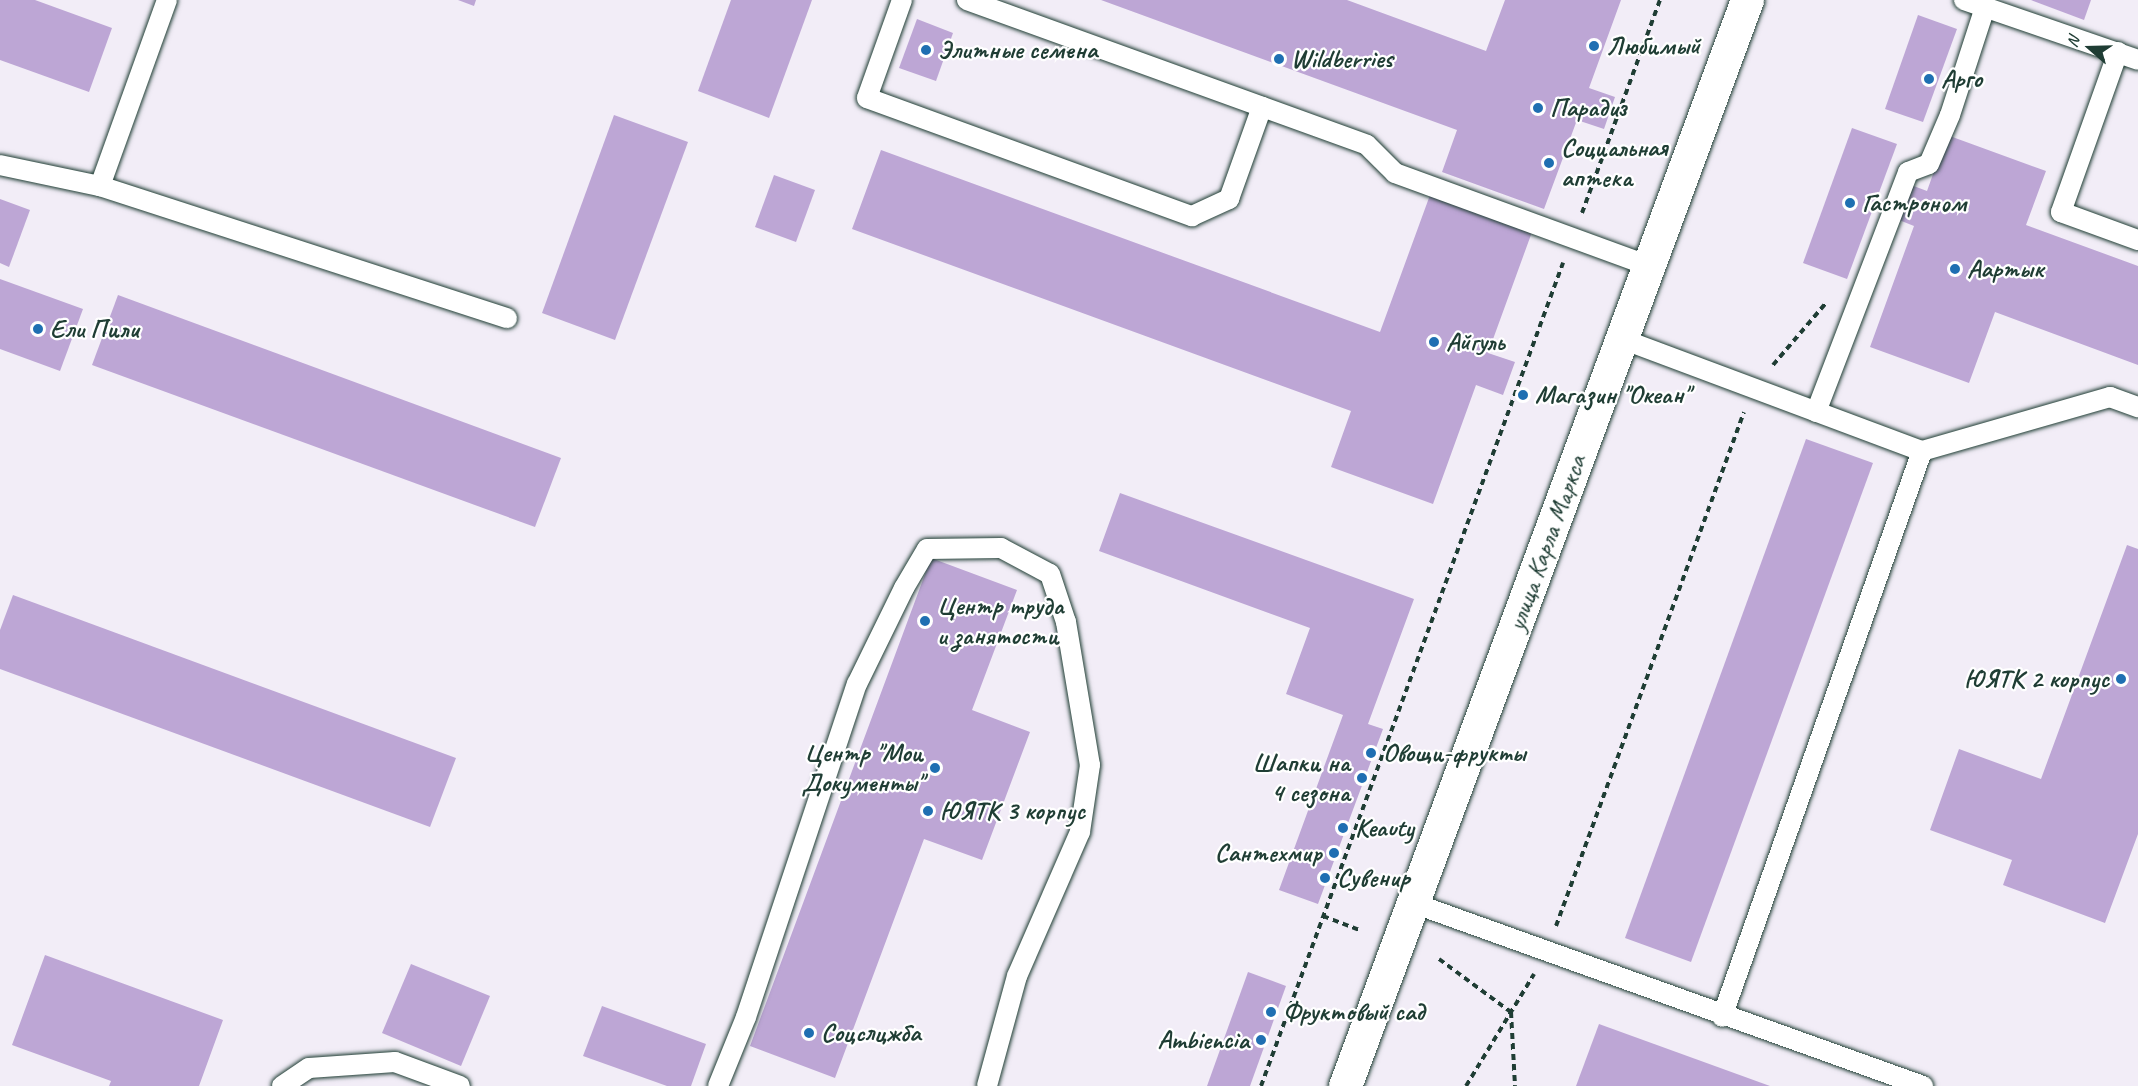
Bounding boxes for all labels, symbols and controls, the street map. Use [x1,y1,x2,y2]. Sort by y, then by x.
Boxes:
north arrow [2060,18,2120,78]
place label: Любимый [1606,30,1700,62]
place label: Элитные семена [938,34,1096,66]
text: N [2062,34,2084,50]
marker: Любимый [1587,39,1601,53]
marker: Элитные семена [919,43,933,57]
place label: Wildberries [1291,43,1393,75]
marker: Wildberries [1272,52,1286,66]
place label: Арго [1941,63,1982,95]
marker: Арго [1922,72,1936,86]
place label: Парадиз [1550,92,1627,124]
marker: Парадиз [1531,101,1545,115]
place label: Социальная аптека [1561,132,1667,194]
marker: Социальная аптека [1542,156,1556,170]
place label: Гастроном [1862,187,1966,219]
marker: Гастроном [1843,196,1857,210]
place label: Аартык [1967,253,2043,285]
marker: Аартык [1948,262,1962,276]
place label: Ели Пили [50,313,139,345]
marker: Ели Пили [31,322,45,336]
place label: Айгуль [1446,326,1505,358]
marker: Айгуль [1427,335,1441,349]
place label: Магазин "Океан" [1535,379,1690,411]
marker: Магазин "Океан" [1516,388,1530,402]
street label: улица Карла Маркса [1501,452,1593,634]
place label: Центр труда и занятости [937,590,1064,652]
marker: Центр труда и занятости [918,614,932,628]
place label: ЮЯТК 2 корпус [1964,663,2109,695]
marker: ЮЯТК 2 корпус [2114,672,2128,686]
place label: Центр "Мои Документы" [801,737,923,798]
place label: Овощи-фрукты [1383,737,1526,769]
marker: Овощи-фрукты [1364,746,1378,760]
place label: Шапки на 4 сезона [1254,747,1350,808]
marker: Центр "Мои Документы" [928,761,942,775]
marker: Шапки на 4 сезона [1355,771,1369,785]
place label: ЮЯТК 3 корпус [940,795,1085,827]
marker: ЮЯТК 3 корпус [921,804,935,818]
place label: Keauty [1355,812,1414,844]
marker: Keauty [1336,821,1350,835]
place label: Сантехмир [1215,837,1322,869]
marker: Сантехмир [1327,846,1341,860]
place label: Сувенир [1337,862,1410,894]
marker: Сувенир [1318,871,1332,885]
place label: Фруктовый сад [1283,996,1425,1028]
marker: Фруктовый сад [1264,1005,1278,1019]
place label: Соцслцжба [821,1017,921,1049]
place label: Ambiencia [1158,1024,1249,1056]
marker: Соцслцжба [802,1026,816,1040]
marker: Ambiencia [1254,1033,1268,1047]

